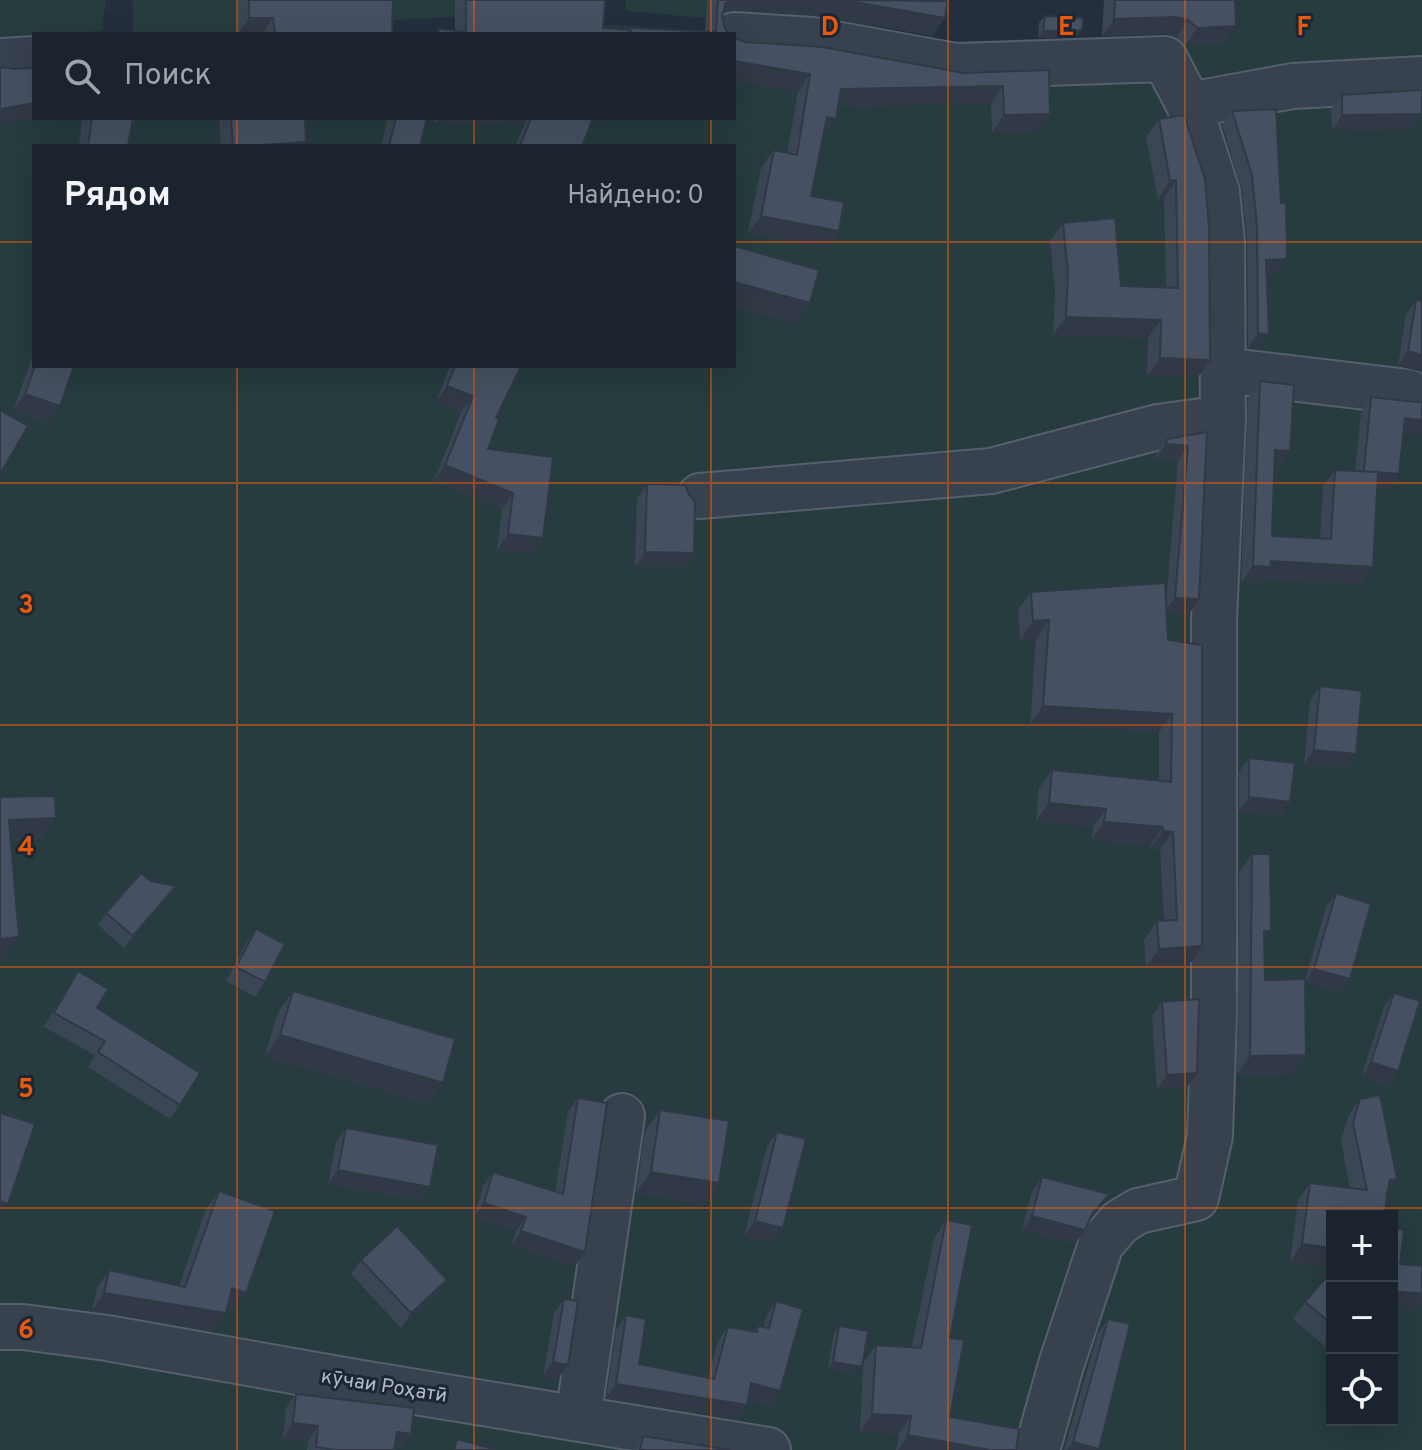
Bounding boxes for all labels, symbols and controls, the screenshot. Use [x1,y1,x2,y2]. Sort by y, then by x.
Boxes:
text: D [821,12,839,45]
text: E [1058,12,1074,45]
text: F [1297,12,1312,45]
search box [32,32,736,120]
icon: search [60,54,104,98]
text: Поиск [124,58,212,95]
text: Рядом [64,175,171,218]
text: Найдено: 0 [567,180,704,213]
text: 3 [18,590,34,623]
text: 4 [18,832,34,865]
text: 5 [18,1074,34,1107]
map controls [1326,1210,1398,1426]
button: + [1326,1210,1398,1282]
button: − [1326,1282,1398,1354]
text: 6 [18,1315,34,1348]
button: locate [1326,1354,1398,1426]
street label: кӯчаи Роҳатӣ [319,1364,449,1410]

